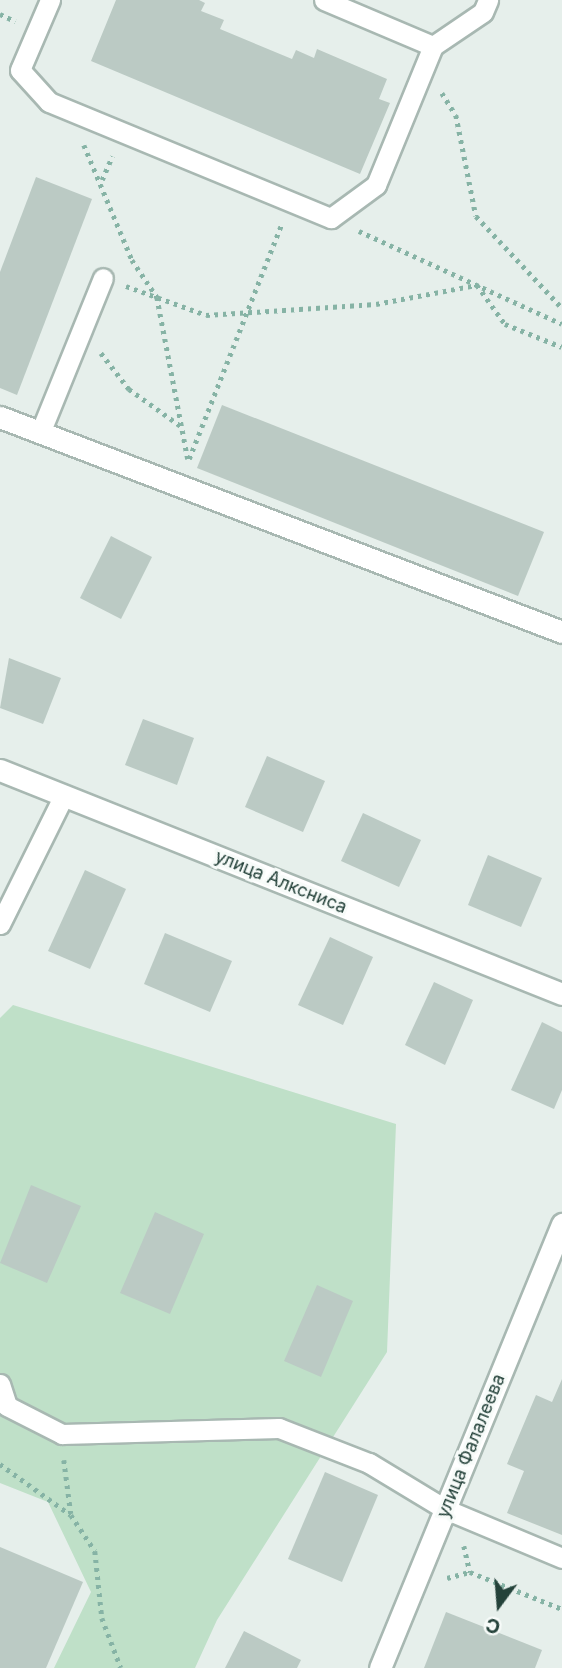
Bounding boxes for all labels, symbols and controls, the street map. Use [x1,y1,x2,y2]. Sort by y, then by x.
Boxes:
street label: улица Алксниса [212,846,350,918]
street label: улица Фалалеева [432,1371,510,1521]
north arrow [464,1570,534,1640]
text: С [483,1613,503,1639]

